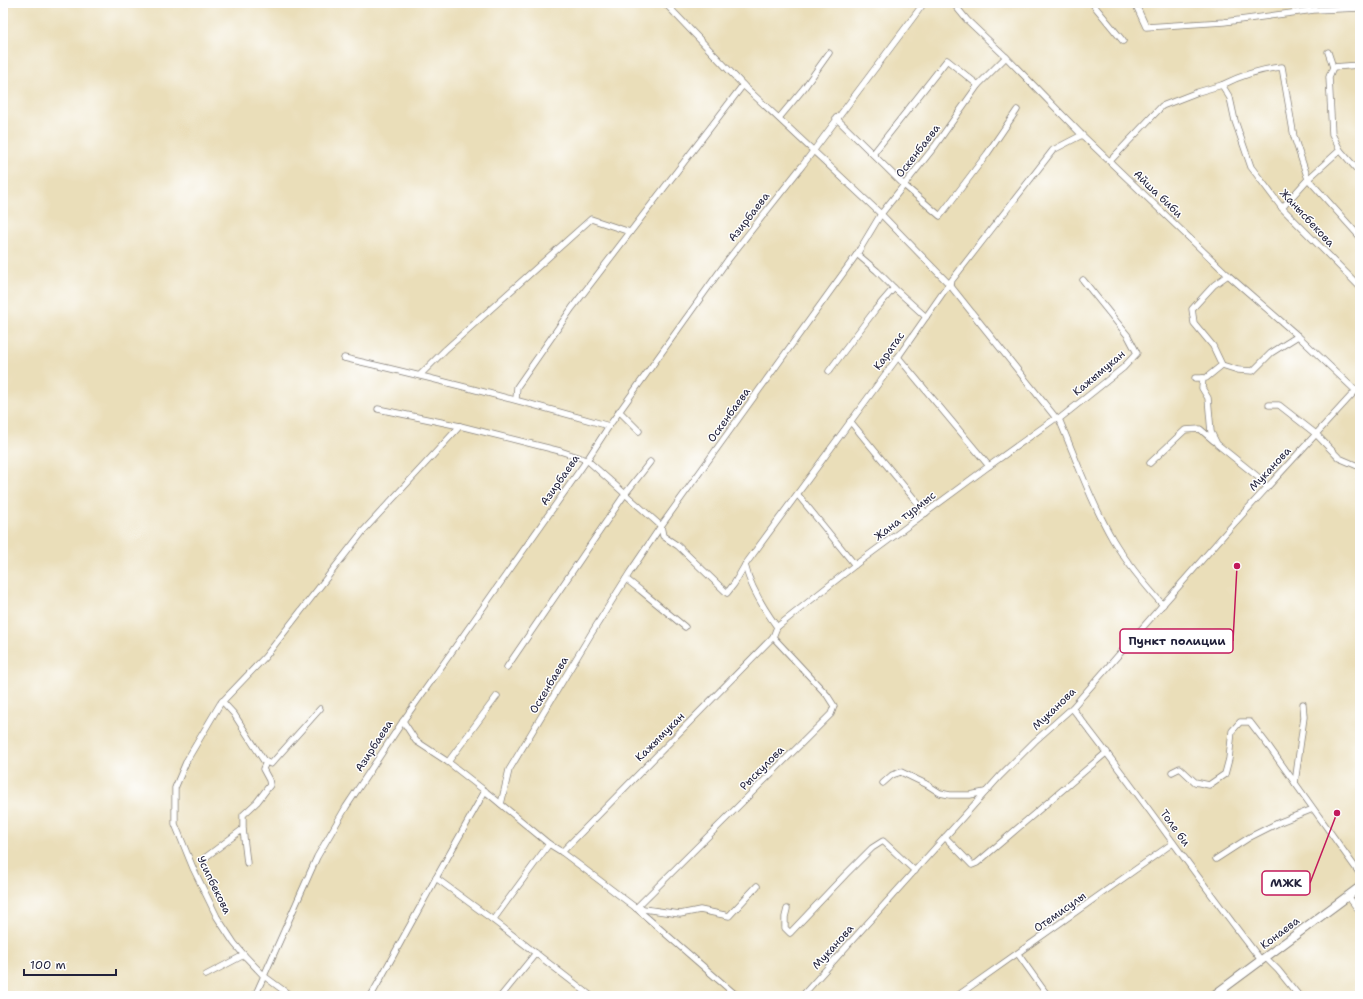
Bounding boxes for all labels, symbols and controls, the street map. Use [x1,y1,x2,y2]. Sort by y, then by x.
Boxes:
street label: Оскенбаева [892,121,944,181]
street label: Айша биби [1130,167,1186,221]
street label: Жанысбекова [1276,186,1338,250]
street label: Азирбаева [725,189,773,245]
street label: Каратас [870,329,908,373]
street label: Кажымукан [1070,347,1128,399]
street label: Оскенбаева [704,385,754,445]
street label: Муканова [1246,444,1294,494]
street label: Азирбаева [537,451,583,508]
street label: Жана турмыс [871,488,939,544]
callout: Пункт полиции [1120,629,1233,653]
text: Пункт полиции [1128,633,1226,649]
street label: Оскенбаева [526,654,572,716]
street label: Муканова [1029,684,1079,734]
street label: Кажымукан [632,709,688,765]
street label: Азирбаева [352,717,396,775]
street label: Рыскулова [737,742,788,793]
street label: Толе би [1157,807,1193,849]
street label: Усипбекова [193,853,235,917]
callout: МЖК [1262,871,1310,895]
text: МЖК [1270,875,1303,891]
street label: Отемисулы [1031,888,1089,936]
street label: Конаева [1257,913,1303,953]
street label: Муканова [809,921,857,973]
scale bar [24,951,116,977]
text: 100 m [30,957,66,973]

